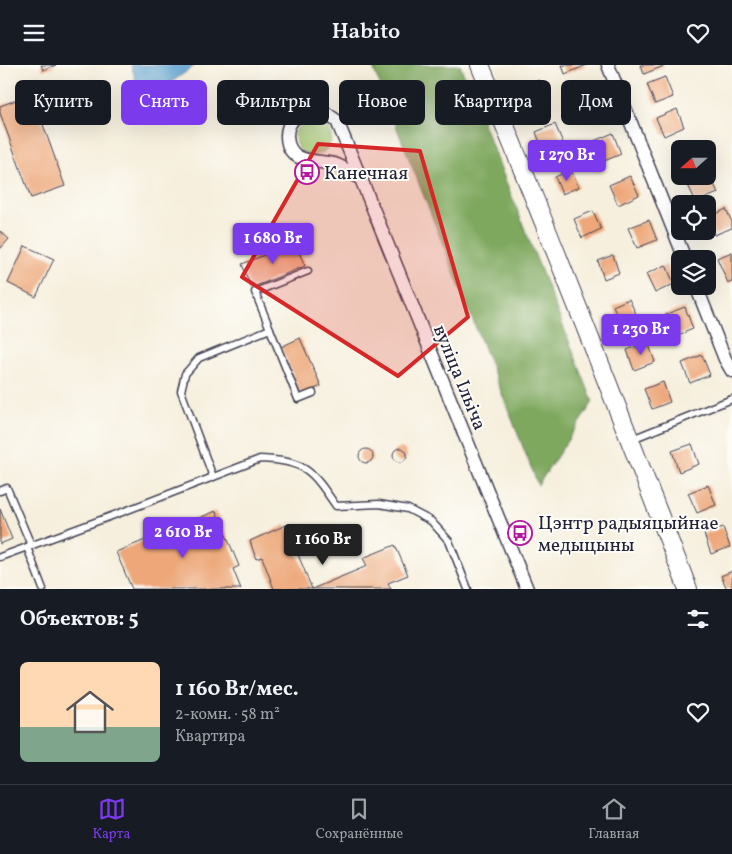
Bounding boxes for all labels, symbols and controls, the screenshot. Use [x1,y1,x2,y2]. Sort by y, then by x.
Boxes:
text: Habito [332,17,400,48]
icon: menu [20,19,48,47]
icon: heart [684,19,712,47]
chip: Купить [15,80,111,125]
chip: Снять [121,80,207,125]
chip: Фильтры [217,80,329,125]
chip: Новое [339,80,425,125]
chip: Квартира [435,80,551,125]
chip: Дом [561,80,631,125]
pin: 1 270 Br [515,139,619,182]
north arrow [671,140,716,185]
map controls [671,140,716,295]
text: 1 270 Br [539,145,595,167]
bus stop icon: Канечная [294,159,320,185]
place label: Канечная [324,161,408,187]
button: locate [671,195,716,240]
pin: 1 680 Br [221,223,325,265]
text: 1 680 Br [244,228,302,250]
button: layers [671,250,716,295]
pin: 1 230 Br [589,313,693,356]
text: 1 230 Br [612,319,670,341]
street label: вуліца Ільіча [426,321,492,434]
place label: Цэнтр радыяцыйнае медыцыны [538,511,719,559]
pin: 2 610 Br [131,517,235,559]
bus stop icon: Цэнтр радыяцыйнае медыцыны [507,520,533,546]
text: 2 610 Br [154,522,212,544]
pin: 1 160 Br [271,523,375,566]
text: 1 160 Br [295,529,351,551]
text: Объектов: 5 [20,605,139,634]
icon: filters [684,605,712,633]
text: 1 160 Br/мес. [175,675,299,704]
icon: home [60,682,120,742]
icon: heart [684,698,712,726]
text: 2-комн. · 58 m² [175,704,280,726]
text: Квартира [175,726,245,748]
tab: Карта [93,795,131,844]
tab: Сохранённые [316,795,403,844]
tab: Главная [588,795,639,844]

